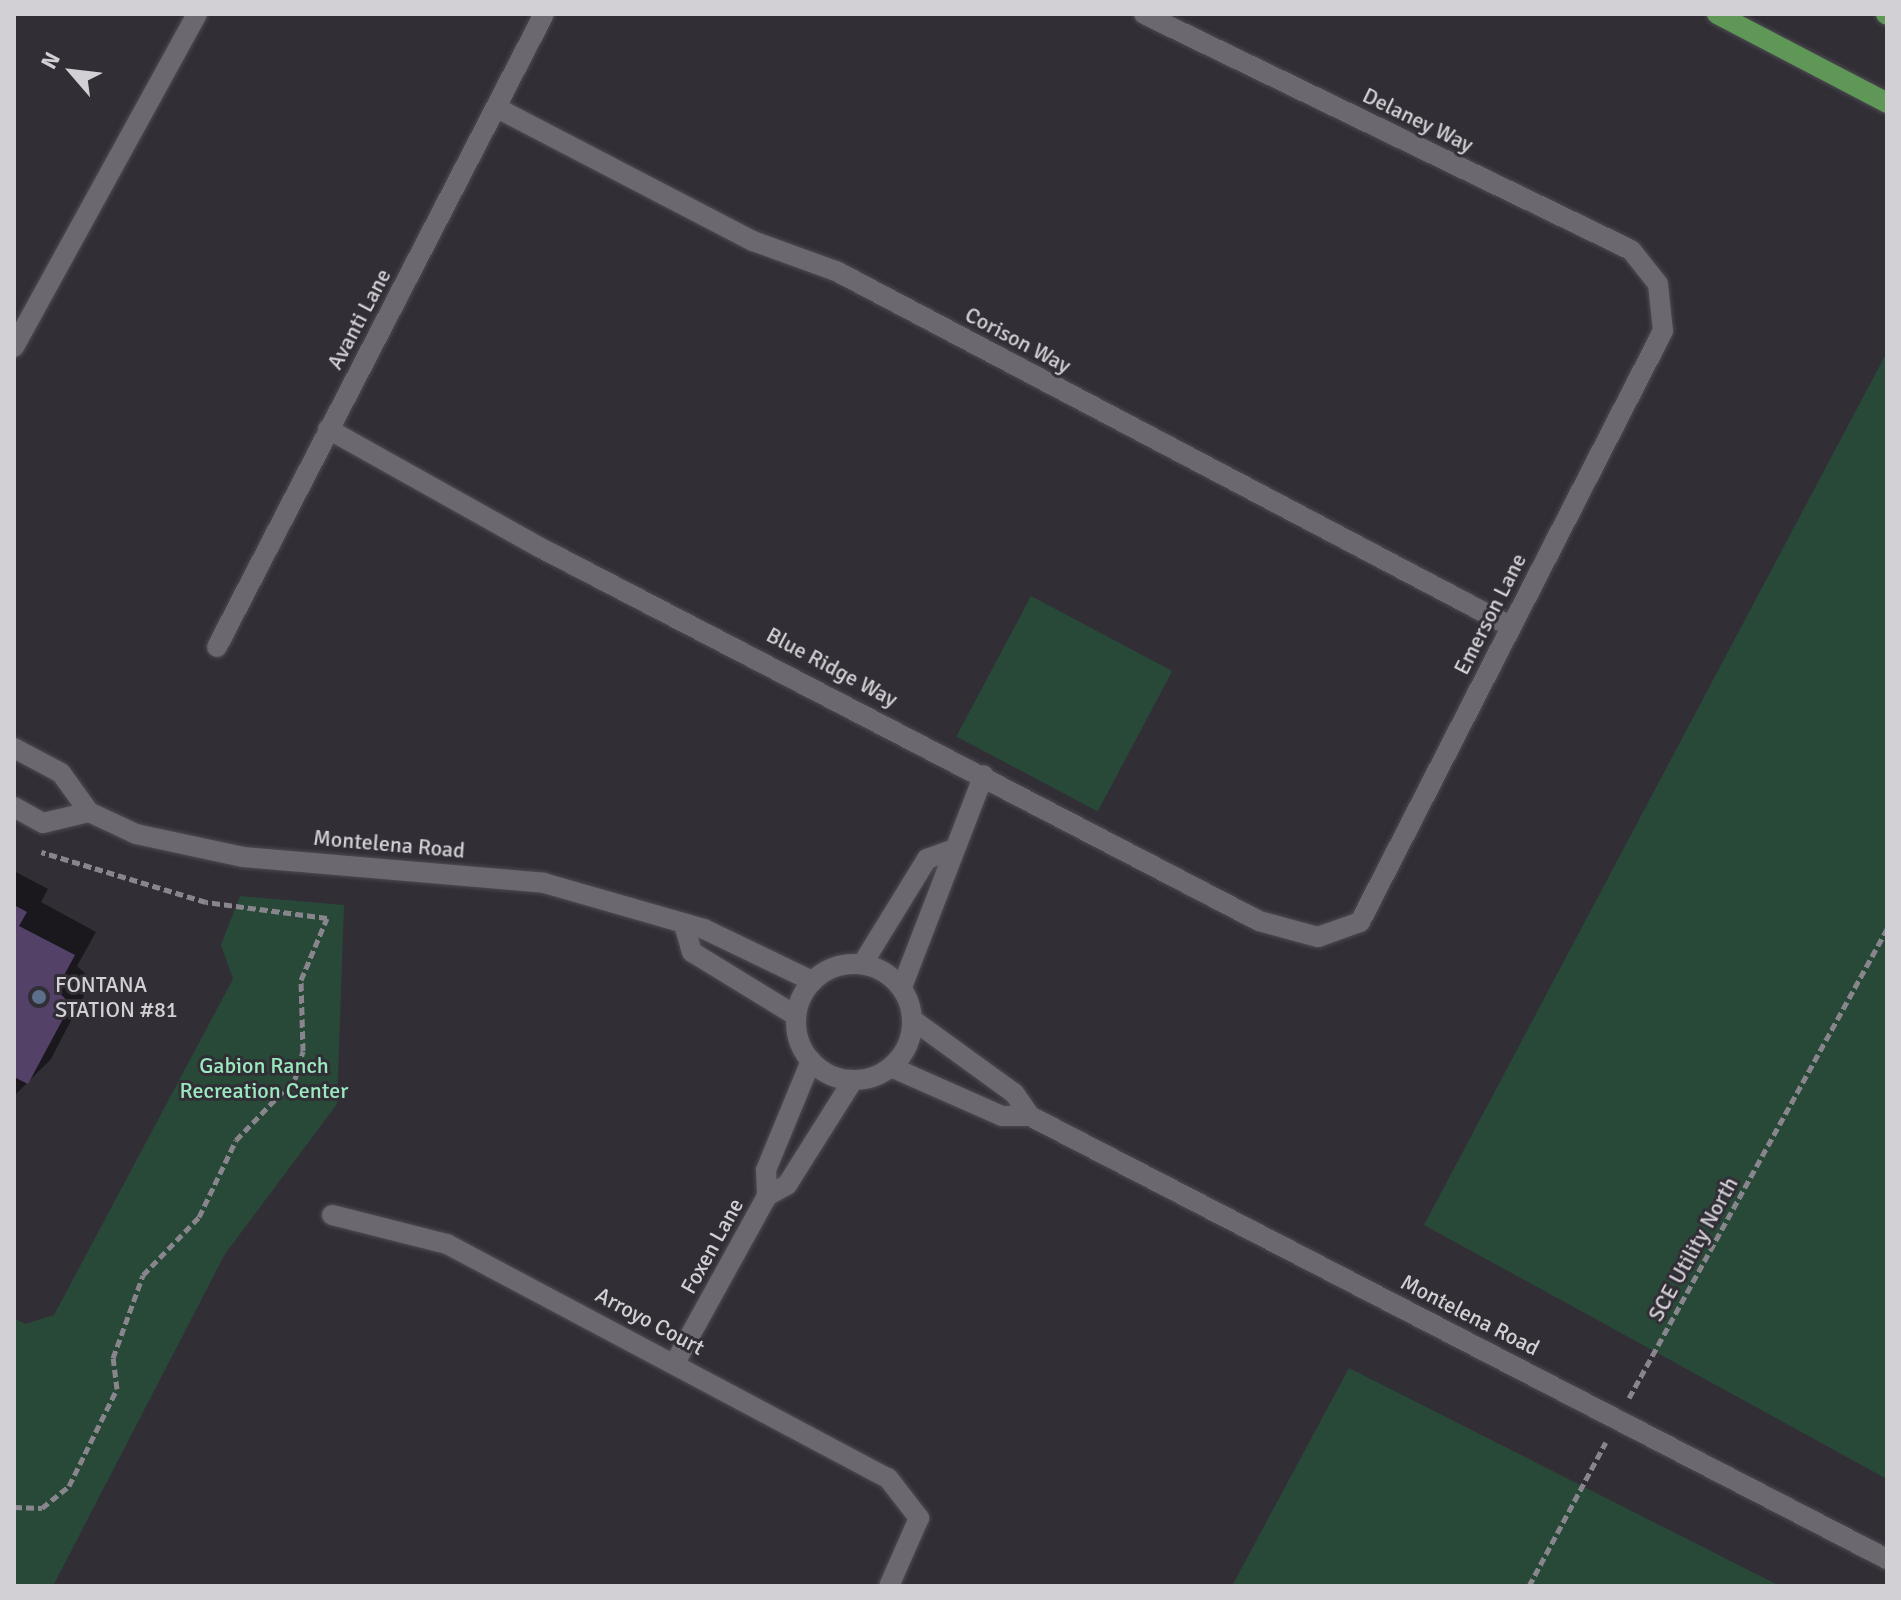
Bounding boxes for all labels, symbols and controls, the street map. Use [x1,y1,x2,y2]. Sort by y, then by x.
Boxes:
north arrow [32,32,112,112]
text: N [35,47,66,74]
street label: Delaney Way [1358,82,1478,158]
street label: Avanti Lane [321,264,397,374]
street label: Corison Way [961,301,1075,379]
street label: Emerson Lane [1448,549,1532,679]
street label: Blue Ridge Way [762,621,902,713]
street label: Montelena Road [312,824,466,864]
place label: FONTANA STATION #81 [55,971,178,1022]
marker: FONTANA STATION #81 [30,988,48,1006]
park label: Gabion Ranch Recreation Center [180,1052,348,1104]
street label: SCE Utility North [1642,1172,1744,1326]
street label: Foxen Lane [675,1194,749,1298]
street label: Montelena Road [1396,1269,1544,1361]
street label: Arroyo Court [591,1281,709,1361]

